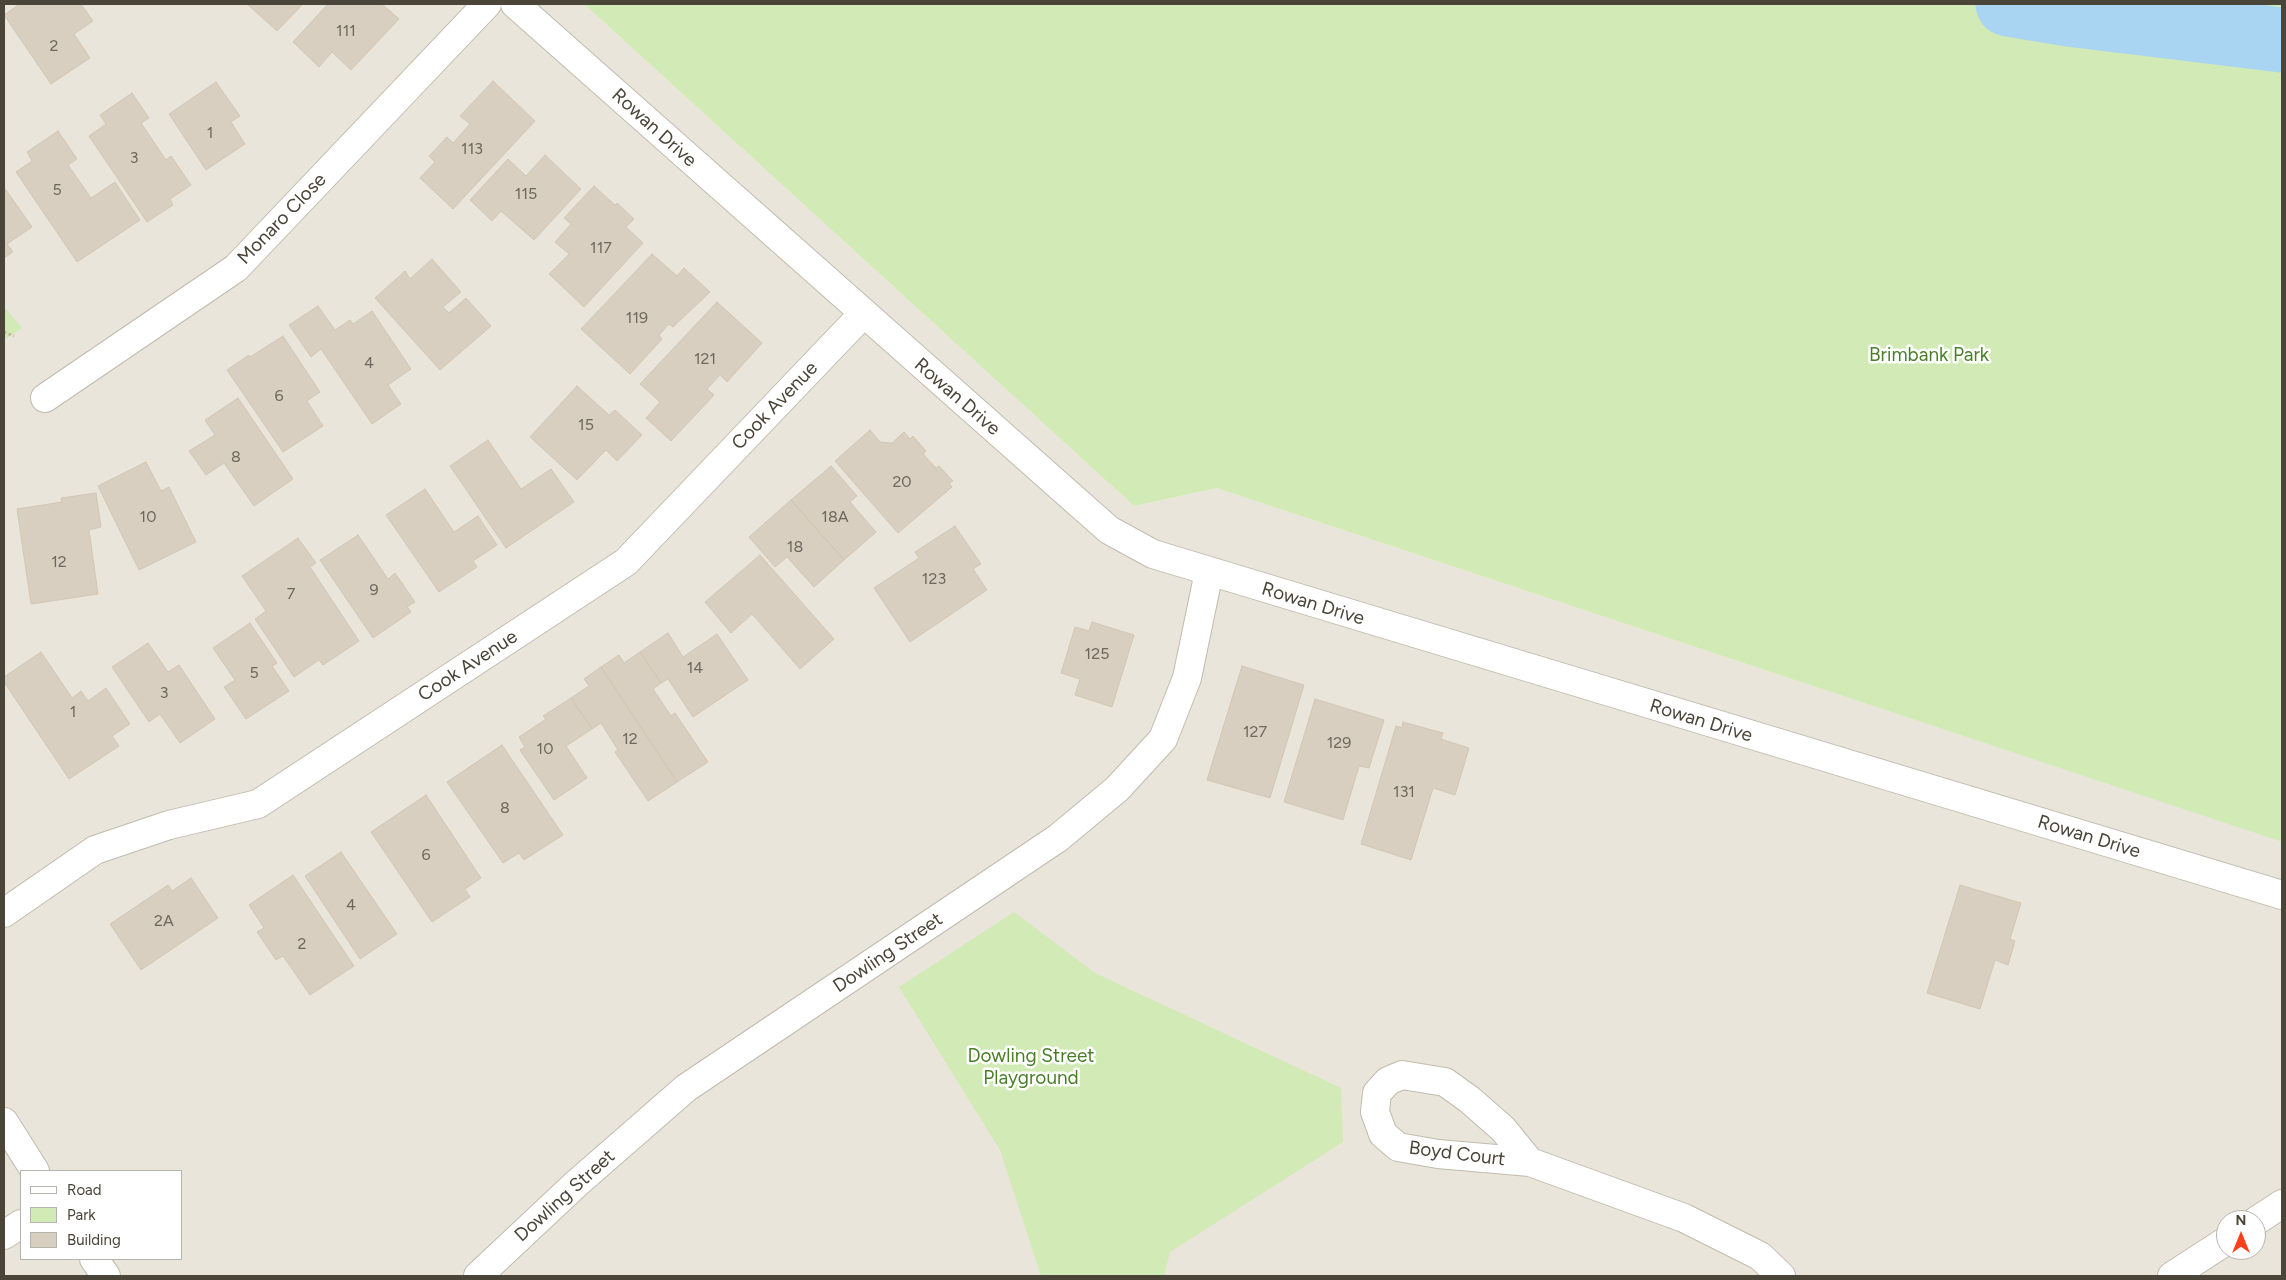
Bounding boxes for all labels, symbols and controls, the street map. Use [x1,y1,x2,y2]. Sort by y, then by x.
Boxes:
house number: 111 [336,21,356,41]
house number: 2 [50,36,58,56]
street label: Rowan Drive [607,84,701,172]
house number: 1 [207,123,213,143]
house number: 113 [461,139,483,159]
house number: 3 [130,148,138,168]
street label: Monaro Close [233,169,331,269]
house number: 5 [52,180,62,200]
house number: 115 [515,184,537,204]
house number: 117 [590,238,612,258]
house number: 119 [626,308,648,328]
park label: Brimbank Park [1869,344,1989,366]
house number: 121 [694,349,716,369]
house number: 4 [364,353,374,373]
street label: Rowan Drive [909,354,1005,440]
street label: Cook Avenue [727,357,823,455]
house number: 6 [274,386,284,406]
house number: 15 [578,415,594,435]
house number: 8 [231,447,241,467]
house number: 20 [892,472,912,492]
house number: 10 [140,507,156,527]
house number: 18A [821,507,849,527]
house number: 18 [787,537,803,557]
house number: 12 [51,552,67,572]
house number: 123 [922,569,946,589]
street label: Rowan Drive [1259,578,1367,630]
house number: 9 [369,580,379,600]
house number: 7 [287,584,295,604]
street label: Cook Avenue [414,625,522,707]
house number: 125 [1085,644,1109,664]
house number: 14 [687,658,703,678]
house number: 5 [249,663,259,683]
house number: 3 [160,683,168,703]
street label: Rowan Drive [1647,695,1755,747]
house number: 1 [70,702,76,722]
house number: 127 [1243,722,1267,742]
house number: 12 [622,729,638,749]
house number: 129 [1327,733,1351,753]
house number: 10 [537,739,553,759]
house number: 131 [1393,782,1415,802]
house number: 8 [500,798,510,818]
street label: Rowan Drive [2035,811,2143,863]
house number: 6 [421,845,431,865]
house number: 4 [346,895,356,915]
street label: Dowling Street [829,908,947,998]
house number: 2A [154,911,174,931]
house number: 2 [298,934,306,954]
park label: Dowling Street Playground [968,1045,1094,1089]
street label: Boyd Court [1408,1137,1506,1171]
street label: Dowling Street [510,1145,620,1247]
legend [20,1170,182,1260]
text: Road [67,1181,102,1199]
text: Park [67,1206,96,1224]
north arrow [2216,1210,2266,1260]
text: N [2236,1212,2246,1229]
text: Building [67,1231,121,1249]

